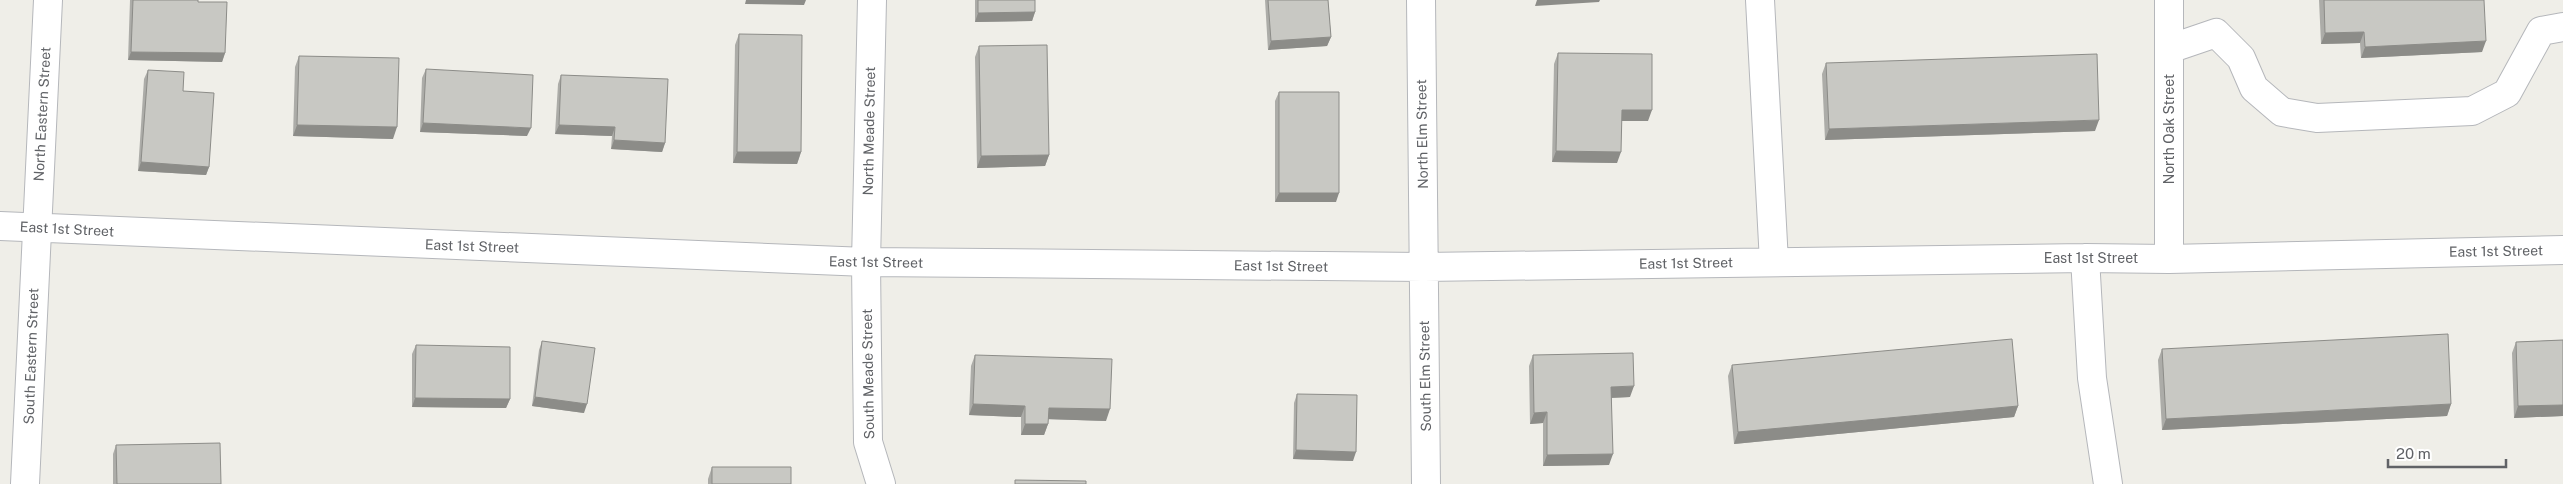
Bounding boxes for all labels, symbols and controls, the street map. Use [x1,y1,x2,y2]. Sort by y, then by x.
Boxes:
street label: North Eastern Street [30,46,54,182]
street label: North Meade Street [860,66,878,196]
street label: North Oak Street [2161,74,2177,184]
street label: North Elm Street [1413,79,1431,189]
street label: East 1st Street [19,219,115,239]
street label: East 1st Street [425,236,519,256]
street label: East 1st Street [2449,242,2543,260]
street label: East 1st Street [2044,250,2138,266]
street label: East 1st Street [829,253,923,271]
street label: East 1st Street [1639,254,1733,272]
street label: East 1st Street [1234,257,1328,275]
street label: South Eastern Street [21,287,41,425]
street label: South Meade Street [859,309,877,439]
street label: South Elm Street [1416,320,1434,432]
scale bar [2388,436,2506,468]
text: 20 m [2396,445,2431,462]

